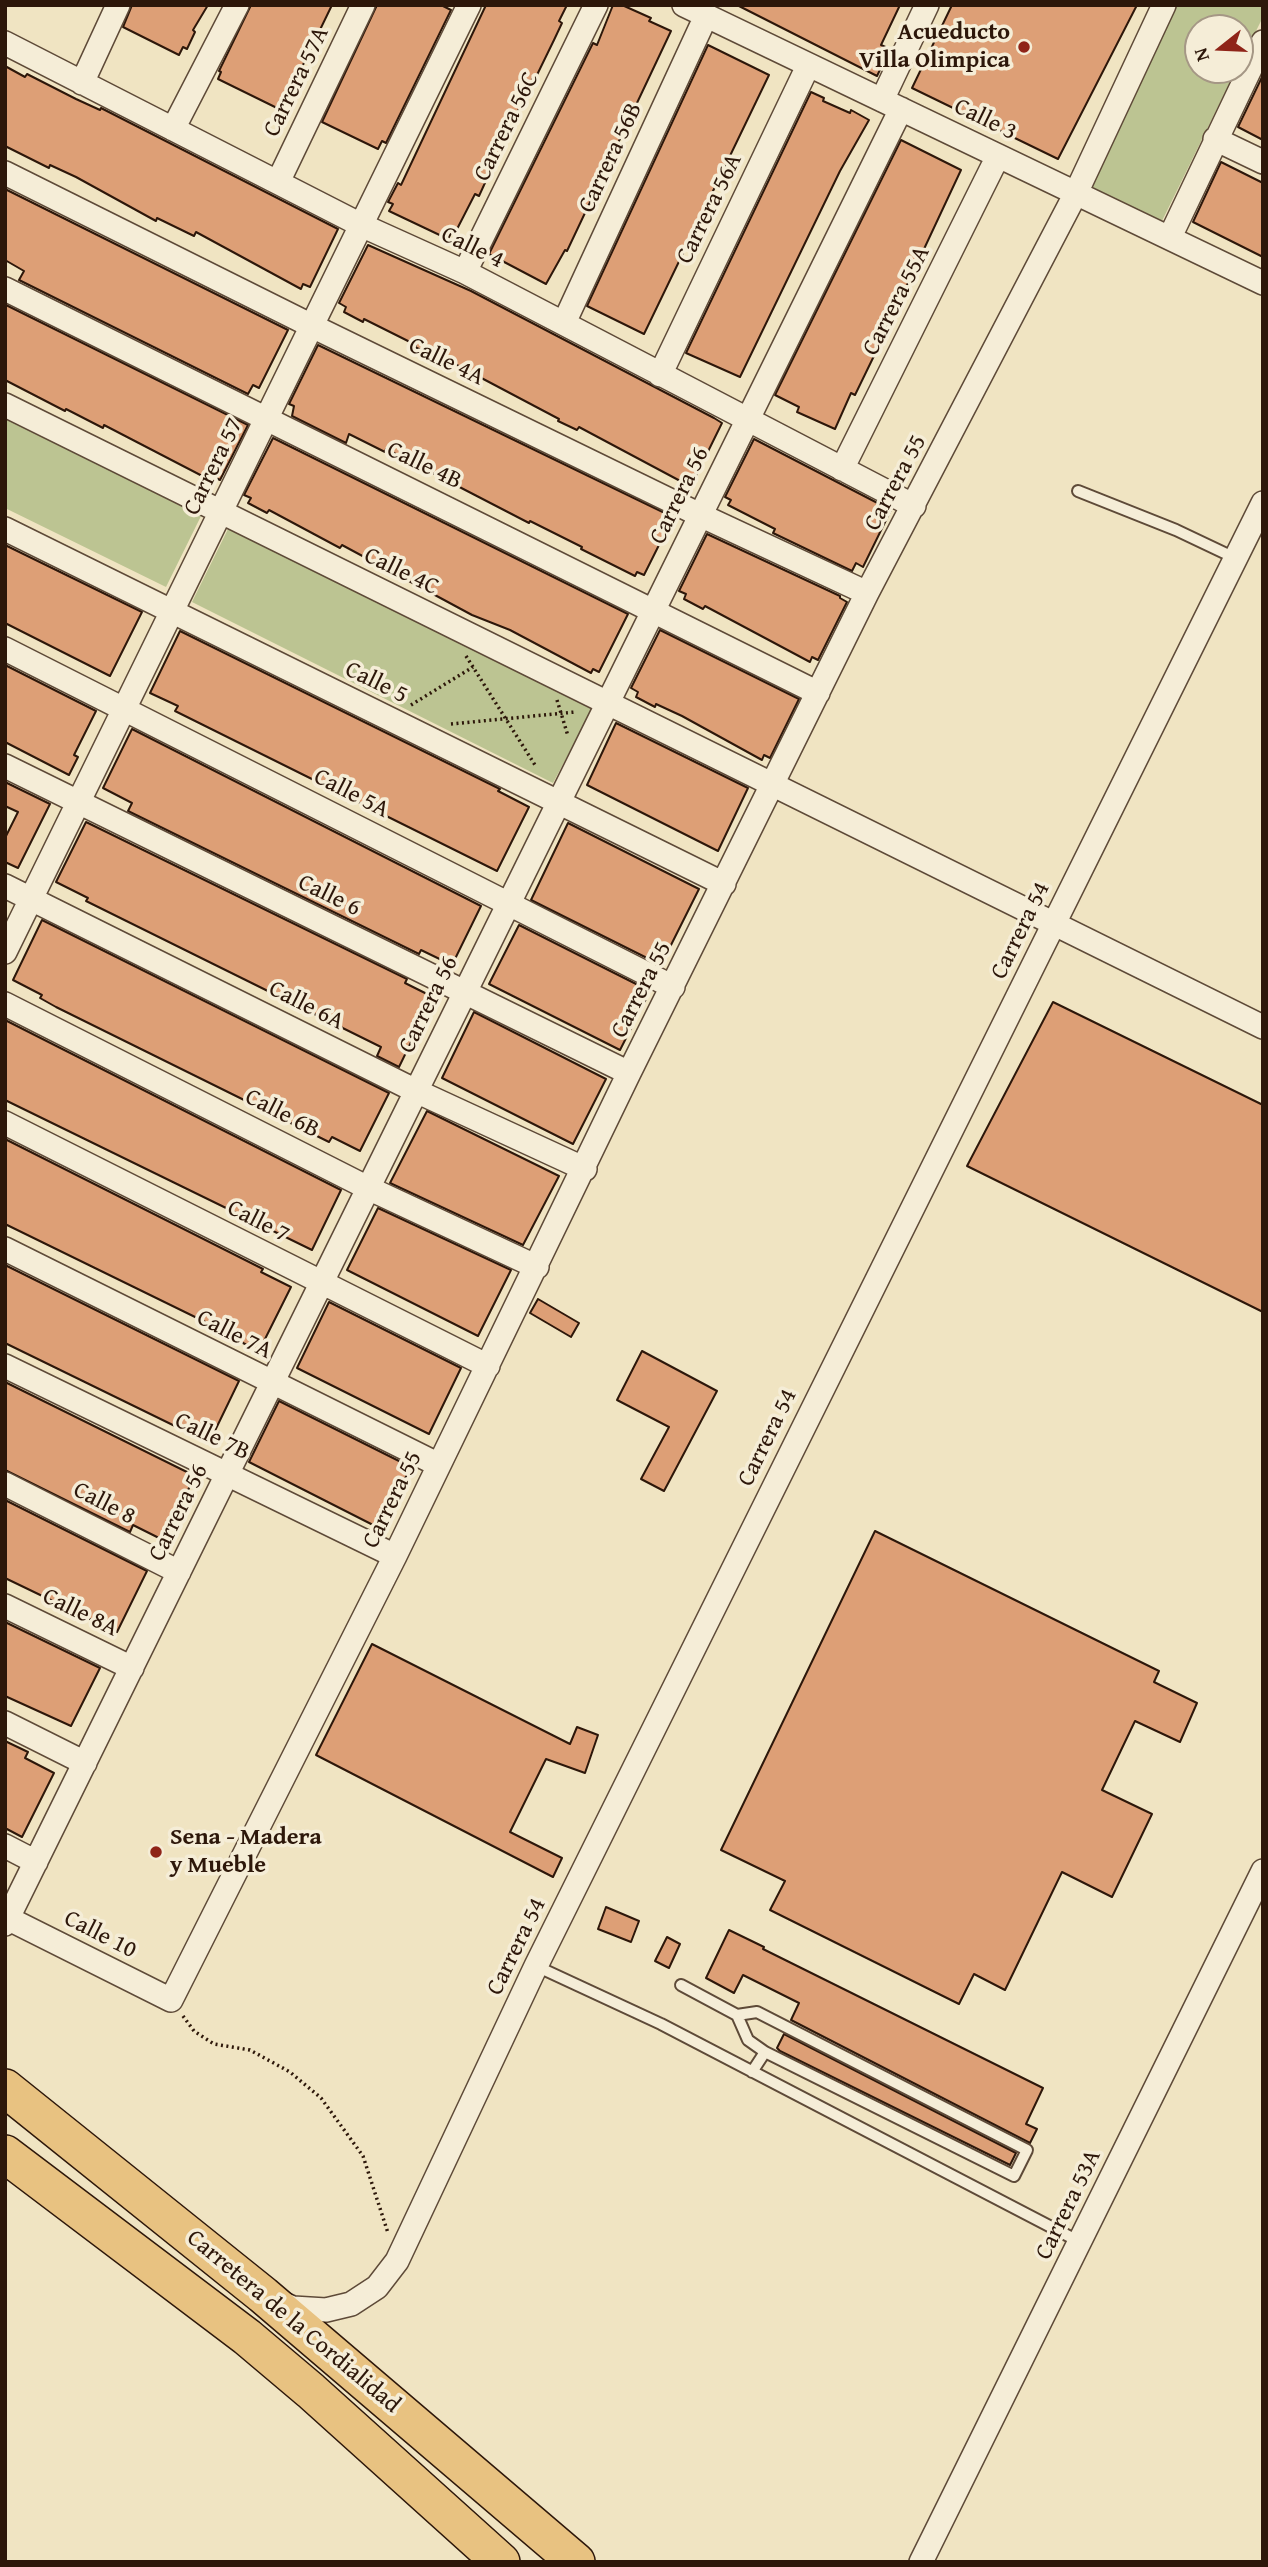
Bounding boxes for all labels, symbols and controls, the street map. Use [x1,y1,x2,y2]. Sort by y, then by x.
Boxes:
north arrow [1184,14,1254,84]
place label: Acueducto Villa Olimpica [859,19,1010,75]
street label: Carrera 57A [258,22,336,142]
marker: Acueducto Villa Olimpica [1016,39,1032,55]
text: N [1186,45,1216,65]
street label: Carrera 56C [468,68,546,186]
street label: Calle 3 [949,93,1021,147]
street label: Carrera 56B [573,98,649,218]
street label: Carrera 56A [671,149,749,269]
street label: Calle 4 [436,221,508,275]
street label: Carrera 55A [857,241,937,361]
street label: Calle 4A [404,331,488,393]
street label: Carrera 57 [178,414,250,520]
street label: Carrera 55 [859,430,933,536]
street label: Calle 4B [382,436,466,496]
street label: Carrera 56 [644,443,716,549]
street label: Calle 4C [359,542,443,602]
street label: Calle 5 [340,656,412,710]
street label: Calle 5A [309,763,393,825]
street label: Calle 6 [293,869,365,923]
street label: Carrera 54 [985,878,1057,984]
street label: Carrera 55 [605,937,679,1043]
street label: Carrera 56 [393,952,465,1058]
street label: Calle 6A [264,975,348,1037]
street label: Calle 6B [240,1083,324,1145]
street label: Calle 7 [222,1194,294,1250]
street label: Calle 7A [192,1304,276,1366]
street label: Carrera 54 [732,1385,804,1491]
street label: Calle 7B [170,1407,254,1467]
street label: Carrera 55 [357,1447,429,1553]
street label: Carrera 56 [143,1460,215,1566]
street label: Calle 8 [68,1476,140,1532]
street label: Calle 8A [38,1582,122,1644]
place label: Sena - Madera y Mueble [170,1824,322,1880]
marker: Sena - Madera y Mueble [148,1844,164,1860]
street label: Carrera 54 [481,1894,553,2000]
street label: Calle 10 [59,1905,141,1965]
street label: Carrera 53A [1030,2145,1108,2265]
street label: Carretera de la Cordialidad [180,2224,406,2420]

